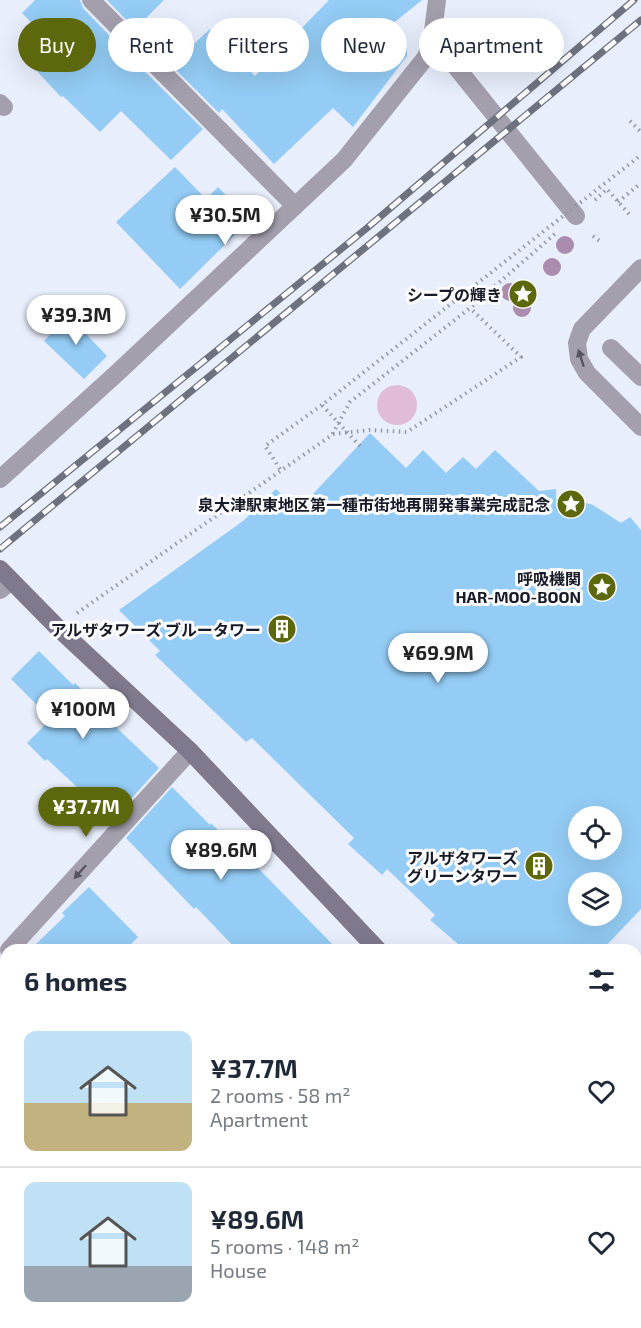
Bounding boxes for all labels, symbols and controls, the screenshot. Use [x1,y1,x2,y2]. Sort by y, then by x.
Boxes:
chip: Buy [18,18,96,72]
chip: Rent [108,18,194,72]
chip: Filters [206,18,309,72]
chip: New [321,18,407,72]
chip: Apartment [419,18,564,72]
pin: ¥30.5M [176,195,274,246]
text: ¥30.5M [189,202,261,226]
place icon: シープの輝き [507,278,539,310]
place label: シープの輝き [407,285,502,304]
pin: ¥39.3M [27,295,125,346]
text: ¥39.3M [41,302,111,326]
one-way arrow [576,348,585,366]
place icon: 泉大津駅東地区第一種市街地再開発事業完成記念 [555,488,587,520]
place label: 泉大津駅東地区第一種市街地再開発事業完成記念 [198,495,550,514]
place label: 呼吸機関 HAR-MOO-BOON [455,569,581,606]
place icon: 呼吸機関 HAR-MOO-BOON [586,571,618,603]
building icon: アルザタワーズ ブルータワー [266,613,298,645]
place label: アルザタワーズ ブルータワー [51,620,261,639]
pin: ¥69.9M [389,633,487,684]
text: ¥69.9M [402,640,474,664]
pin: ¥100M [41,689,125,740]
text: ¥100M [50,696,116,720]
pin: ¥37.7M [37,787,135,838]
text: ¥37.7M [52,794,120,818]
map controls [568,806,622,926]
button: locate [568,806,622,860]
pin: ¥89.6M [172,830,270,881]
text: ¥89.6M [185,837,257,861]
place label: アルザタワーズ グリーンタワー [407,848,518,885]
building icon: アルザタワーズ グリーンタワー [523,850,555,882]
one-way arrow [74,864,87,879]
button: layers [568,872,622,926]
icon: filters [585,964,618,997]
text: 6 homes [24,965,127,996]
text: ¥37.7M [210,1052,298,1083]
icon: home [72,1055,144,1127]
icon: heart [585,1075,618,1108]
text: 2 rooms · 58 m² [210,1083,351,1107]
text: Apartment [210,1107,308,1131]
text: ¥89.6M [210,1203,304,1234]
icon: home [72,1206,144,1278]
icon: heart [585,1226,618,1259]
text: 5 rooms · 148 m² [210,1234,360,1258]
text: House [210,1258,267,1282]

